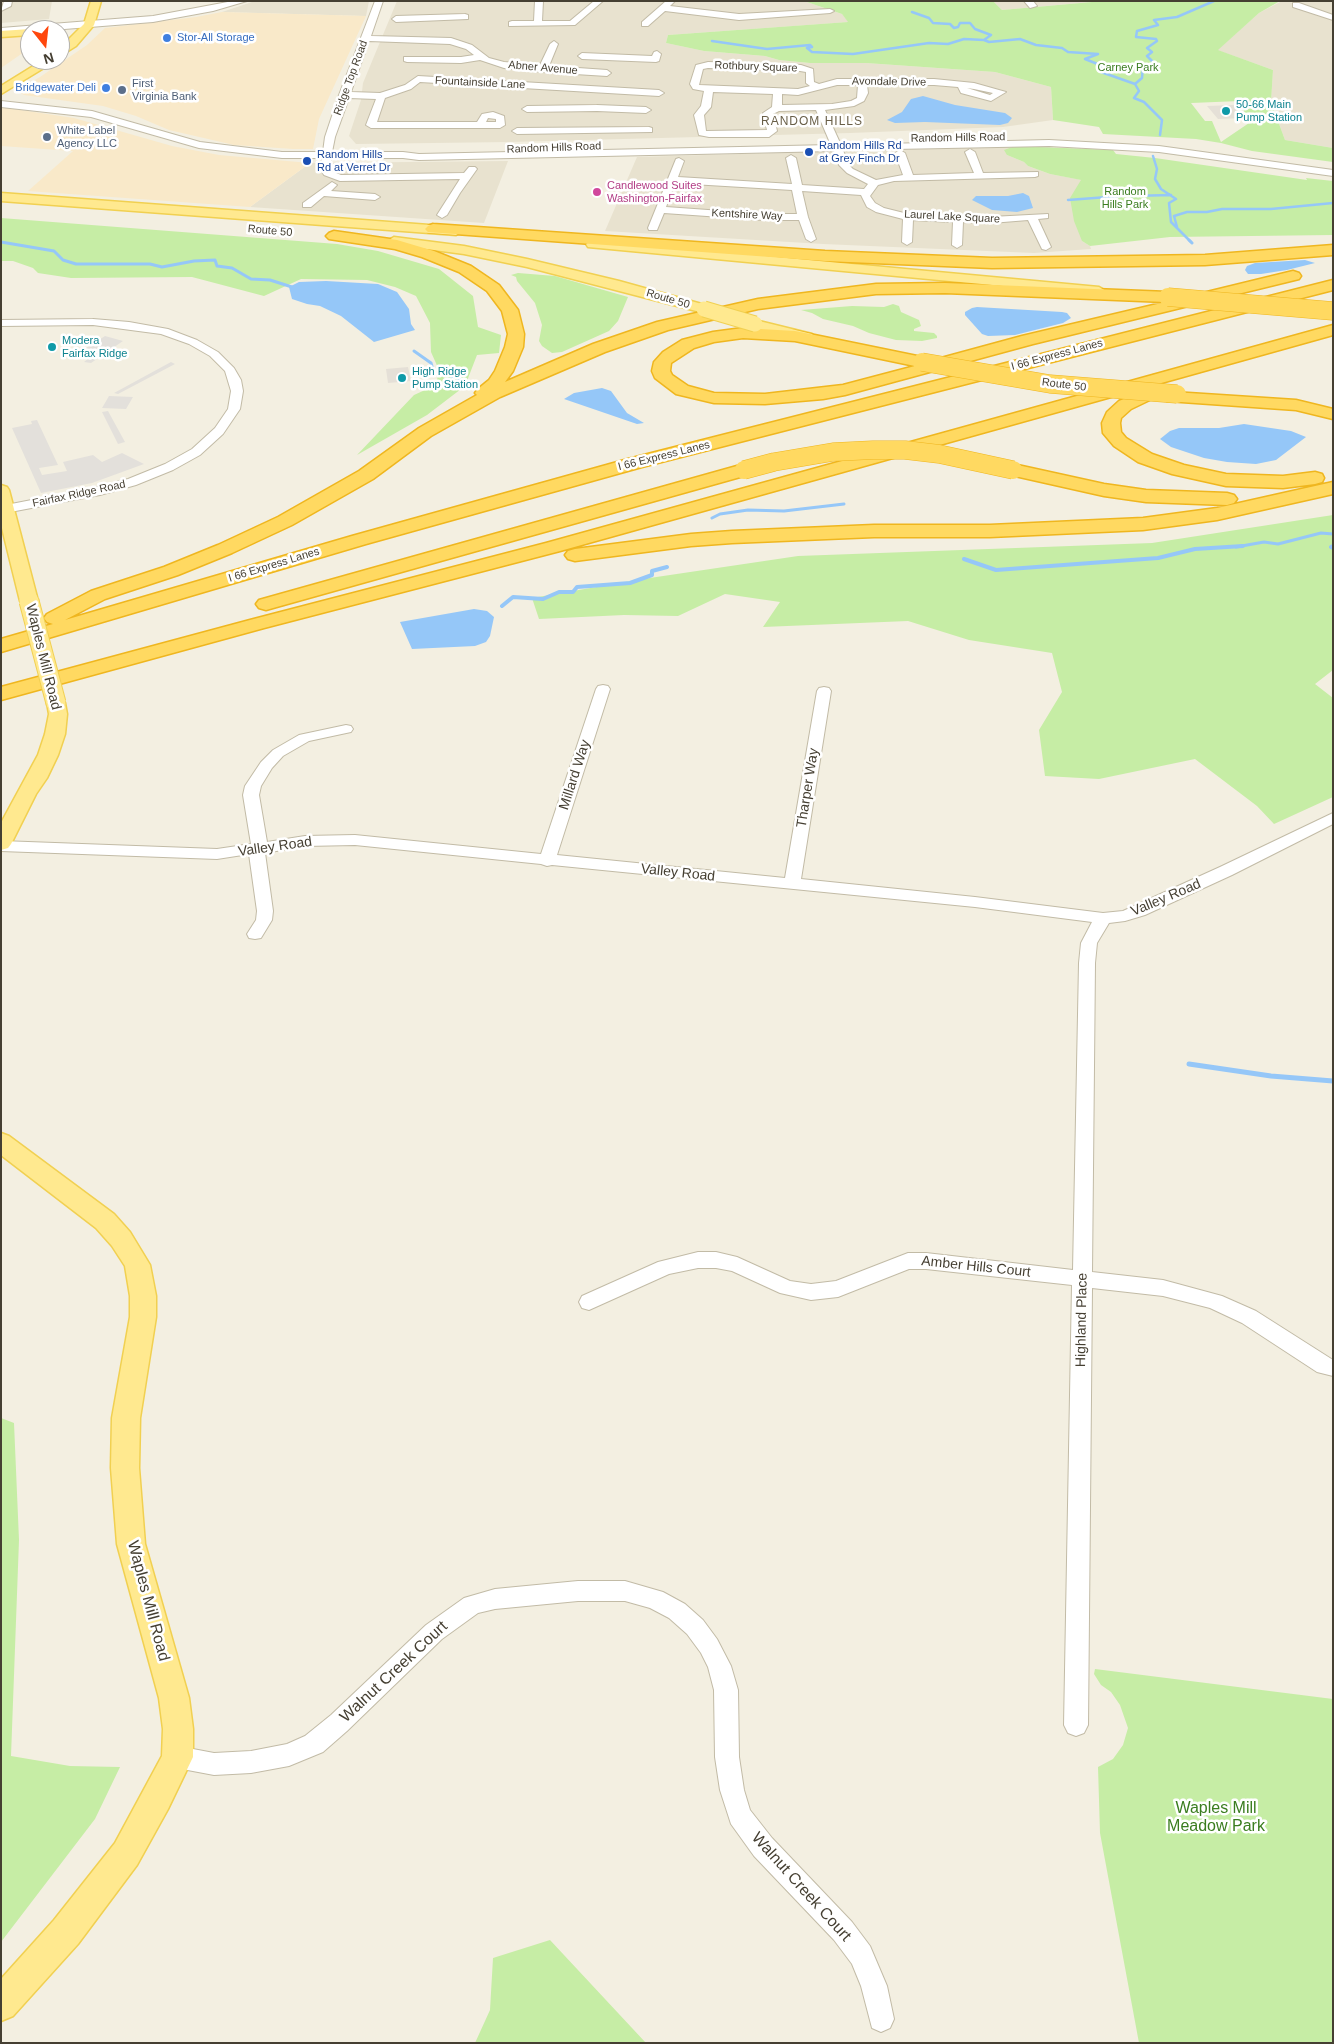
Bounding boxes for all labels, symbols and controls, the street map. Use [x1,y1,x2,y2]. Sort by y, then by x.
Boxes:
north arrow [20,20,70,70]
place label: Stor-All Storage [177,31,255,45]
marker: Stor-All Storage [161,32,173,44]
street label: Ridge Top Road [331,39,371,117]
text: N [42,49,56,68]
street label: Abner Avenue [508,58,578,78]
street label: Rothbury Square [714,59,798,75]
park label: Carney Park [1097,61,1159,75]
street label: Fountainside Lane [434,74,526,92]
street label: Avondale Drive [852,75,926,89]
place label: First Virginia Bank [132,77,197,103]
place label: Bridgewater Deli [15,81,96,95]
marker: Bridgewater Deli [100,82,112,94]
marker: First Virginia Bank [116,84,128,96]
place label: 50-66 Main Pump Station [1236,98,1302,124]
marker: 50-66 Main Pump Station [1220,105,1232,117]
district label: RANDOM HILLS [759,115,865,129]
place label: White Label Agency LLC [57,124,117,150]
marker: White Label Agency LLC [41,131,53,143]
street label: Random Hills Road [911,131,1005,145]
place label: Random Hills Rd at Grey Finch Dr [819,139,902,165]
street label: Random Hills Road [506,140,602,156]
marker: Random Hills Rd at Grey Finch Dr [803,146,815,158]
place label: Random Hills Rd at Verret Dr [317,148,390,174]
marker: Random Hills Rd at Verret Dr [301,155,313,167]
place label: Candlewood Suites Washington-Fairfax [607,179,702,205]
park label: Random Hills Park [1102,185,1148,211]
marker: Candlewood Suites Washington-Fairfax [591,186,603,198]
street label: Kentshire Way [711,207,783,223]
street label: Laurel Lake Square [904,208,1000,226]
street label: Route 50 [247,222,293,240]
street label: Route 50 [645,287,691,311]
place label: Modera Fairfax Ridge [62,334,127,360]
street label: I 66 Express Lanes [1010,336,1104,374]
marker: Modera Fairfax Ridge [46,341,58,353]
place label: High Ridge Pump Station [412,365,478,391]
marker: High Ridge Pump Station [396,372,408,384]
street label: Route 50 [1041,376,1087,394]
street label: I 66 Express Lanes [617,438,711,474]
street label: Fairfax Ridge Road [31,478,127,510]
street label: I 66 Express Lanes [227,545,321,585]
street label: Waples Mill Road [22,602,64,712]
street label: Millard Way [556,738,594,812]
street label: Tharper Way [793,747,823,829]
street label: Valley Road [237,834,313,860]
street label: Valley Road [640,861,716,885]
street label: Valley Road [1128,876,1204,920]
street label: Amber Hills Court [921,1253,1031,1281]
street label: Highland Place [1073,1273,1091,1367]
street label: Waples Mill Road [123,1539,173,1663]
street label: Walnut Creek Court [336,1617,452,1727]
park label: Waples Mill Meadow Park [1167,1799,1265,1837]
street label: Walnut Creek Court [747,1829,855,1945]

